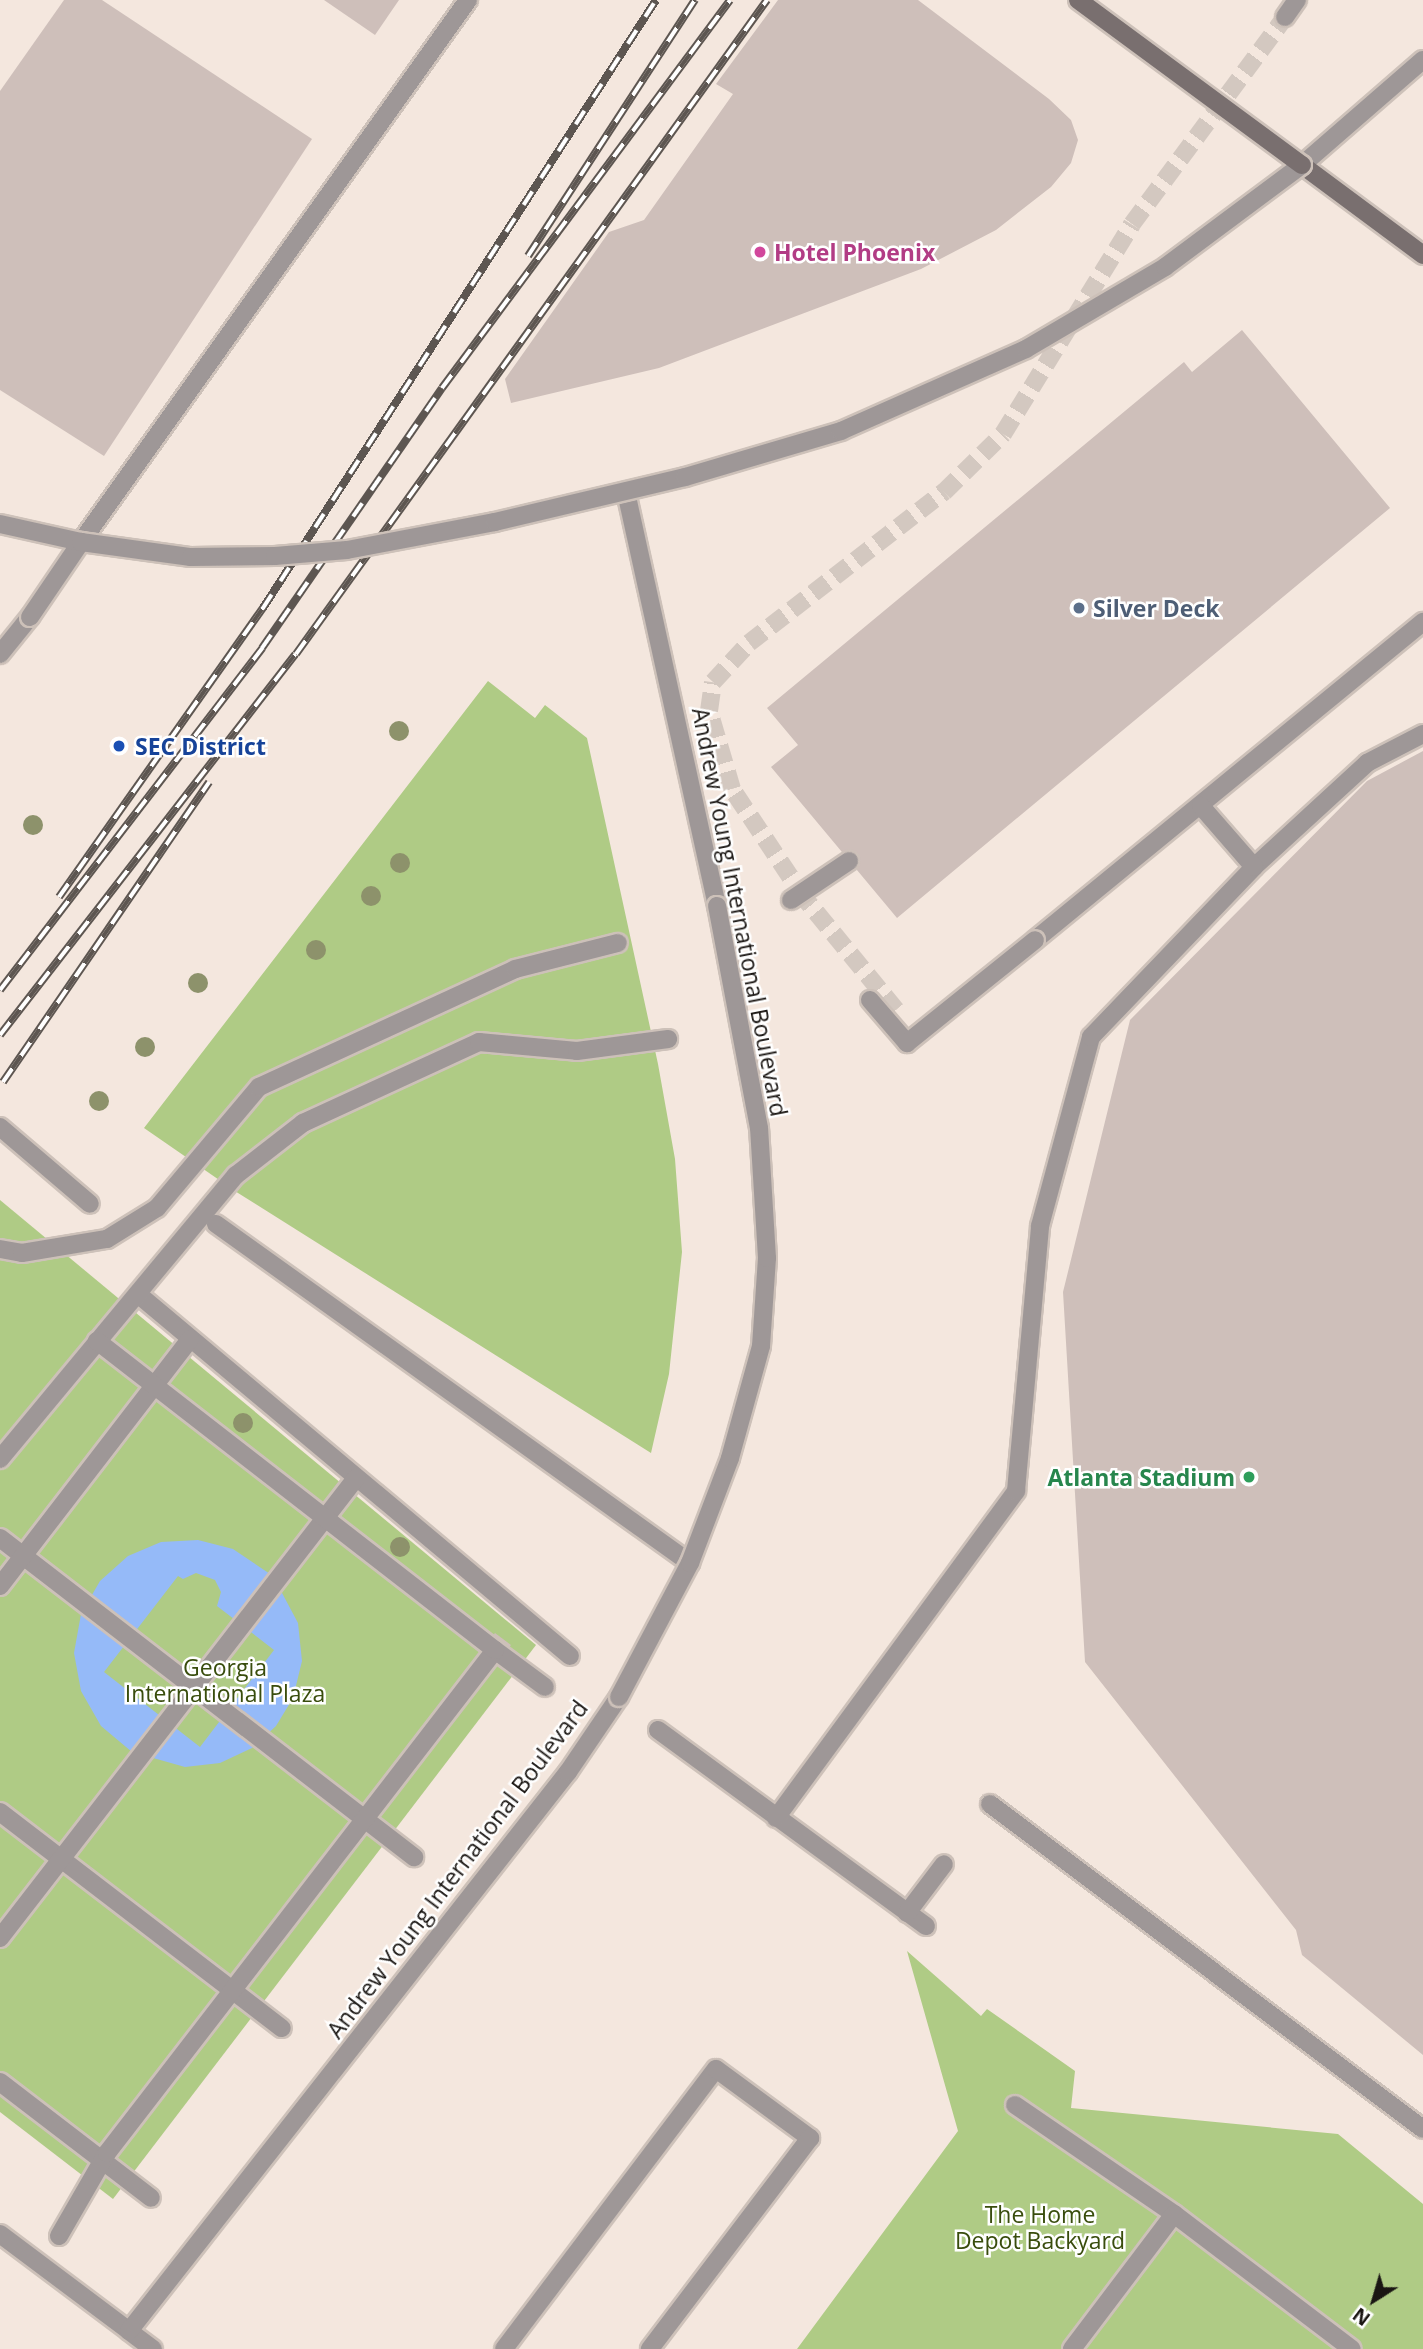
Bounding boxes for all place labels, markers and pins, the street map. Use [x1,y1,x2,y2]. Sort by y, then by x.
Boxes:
place label: Hotel Phoenix [774,238,935,266]
marker: Hotel Phoenix [752,244,768,260]
place label: Silver Deck [1093,594,1220,622]
marker: Silver Deck [1071,600,1087,616]
place label: SEC District [135,732,266,760]
marker: SEC District [109,736,129,756]
place label: Atlanta Stadium [1047,1463,1235,1491]
marker: Atlanta Stadium [1241,1469,1257,1485]

